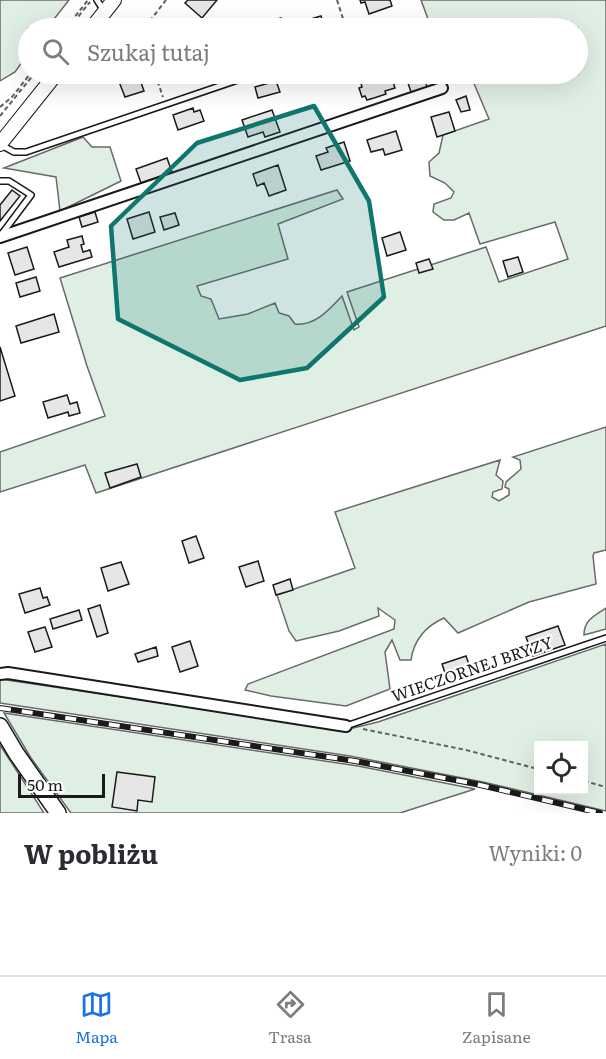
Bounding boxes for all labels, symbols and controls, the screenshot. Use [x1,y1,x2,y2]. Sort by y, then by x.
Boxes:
search box [18,18,588,84]
icon: search [39,35,72,68]
text: Szukaj tutaj [87,35,210,68]
street label: WIECZORNEJ BRYZY [388,629,556,707]
map controls [534,741,588,795]
button: locate [534,741,588,795]
scale bar [18,771,105,798]
text: 50 m [27,772,63,796]
text: W pobliżu [24,833,158,872]
text: Wyniki: 0 [488,837,582,867]
tab: Mapa [75,988,118,1048]
tab: Trasa [268,988,312,1048]
tab: Zapisane [462,988,531,1048]

